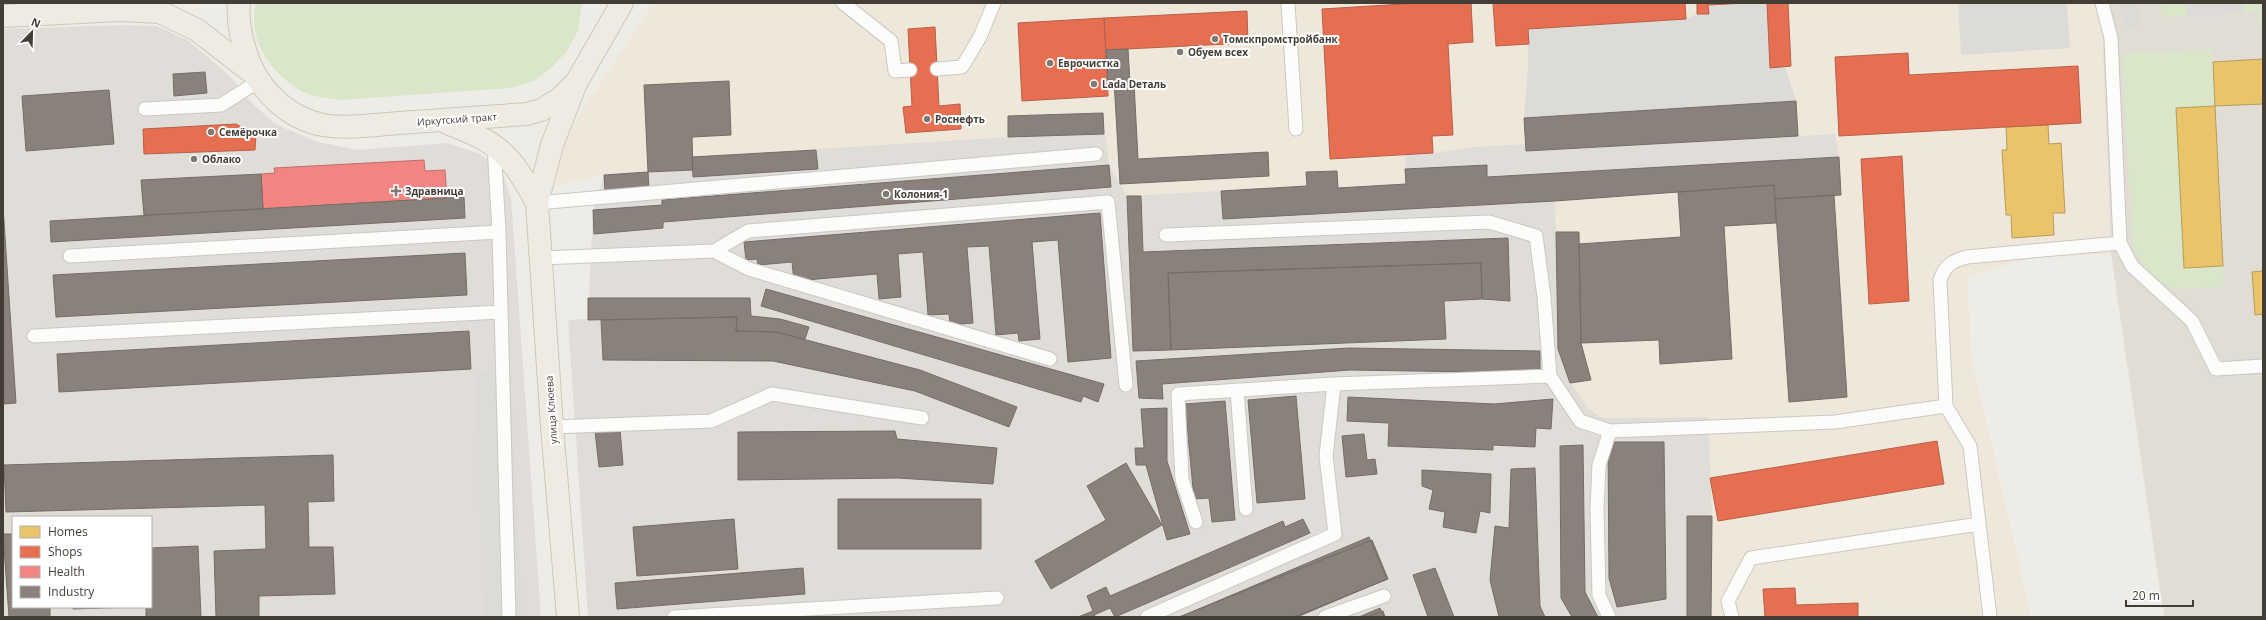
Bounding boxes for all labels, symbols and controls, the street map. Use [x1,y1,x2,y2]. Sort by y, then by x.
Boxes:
north arrow [12,12,52,52]
text: N [29,14,43,31]
place label: Томскпромстройбанк [1223,32,1339,46]
marker: Томскпромстройбанк [1210,34,1220,44]
place label: Обуем всех [1188,45,1248,59]
marker: Обуем всех [1175,47,1185,57]
place label: Еврочистка [1058,56,1119,70]
marker: Еврочистка [1045,58,1055,68]
place label: Lada Dеталь [1102,77,1166,91]
marker: Lada Dеталь [1089,79,1099,89]
street label: Иркутский тракт [417,109,498,129]
place label: Роснефть [935,112,985,126]
marker: Роснефть [922,114,932,124]
place label: Cемёрочка [219,125,277,139]
marker: Cемёрочка [206,127,216,137]
place label: Облако [202,152,241,166]
marker: Облако [189,154,199,164]
place label: Здравница [405,184,464,198]
marker: Здравница [390,185,402,197]
place label: Колония-1 [894,187,948,201]
marker: Колония-1 [881,189,891,199]
street label: улица Клюева [542,375,560,445]
legend [12,516,152,608]
text: Homes [48,523,88,540]
text: Shops [48,543,83,560]
text: Health [48,563,85,580]
scale bar [2126,582,2193,608]
text: Industry [48,583,95,600]
text: 20 m [2132,587,2160,604]

